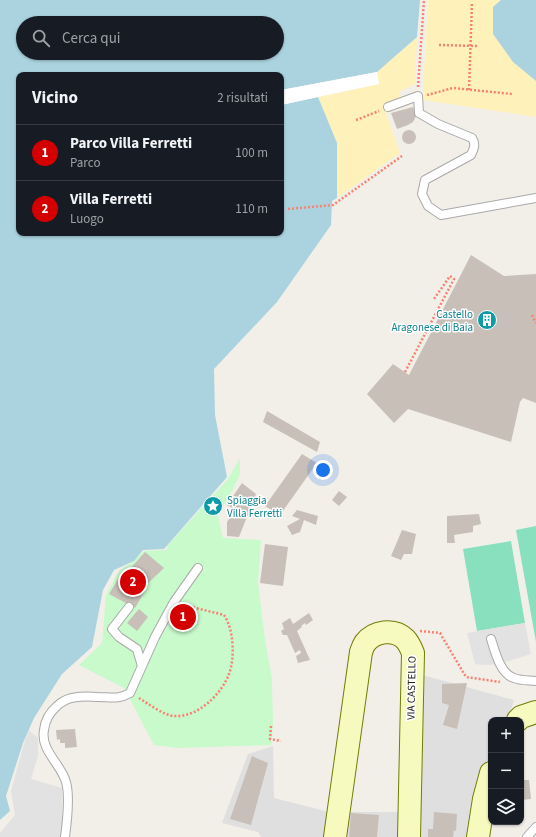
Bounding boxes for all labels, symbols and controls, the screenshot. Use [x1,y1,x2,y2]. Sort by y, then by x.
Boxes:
search box [16,16,284,60]
icon: search [30,27,52,49]
text: Cerca qui [62,28,121,49]
text: Vicino [32,86,78,110]
text: 2 risultati [217,89,268,107]
text: Parco Villa Ferretti [70,133,192,154]
text: 1 [42,144,48,162]
text: 100 m [235,144,268,162]
text: Parco [70,154,100,172]
text: Villa Ferretti [70,189,152,210]
text: 2 [42,200,48,218]
text: 110 m [235,200,268,218]
text: Luogo [70,210,104,228]
place label: Castello Aragonese di Baia [392,307,473,335]
building icon: Castello Aragonese di Baia [476,309,498,331]
your location [313,460,333,480]
place label: Spiaggia Villa Ferretti [227,493,282,521]
place icon: Spiaggia Villa Ferretti [202,495,224,517]
pin: 2 [120,567,146,597]
pin: 1 [170,602,196,632]
street label: VIA CASTELLO [403,656,420,720]
map controls [488,717,524,825]
button: + [488,717,524,753]
button: − [488,753,524,789]
button: layers [488,789,524,825]

